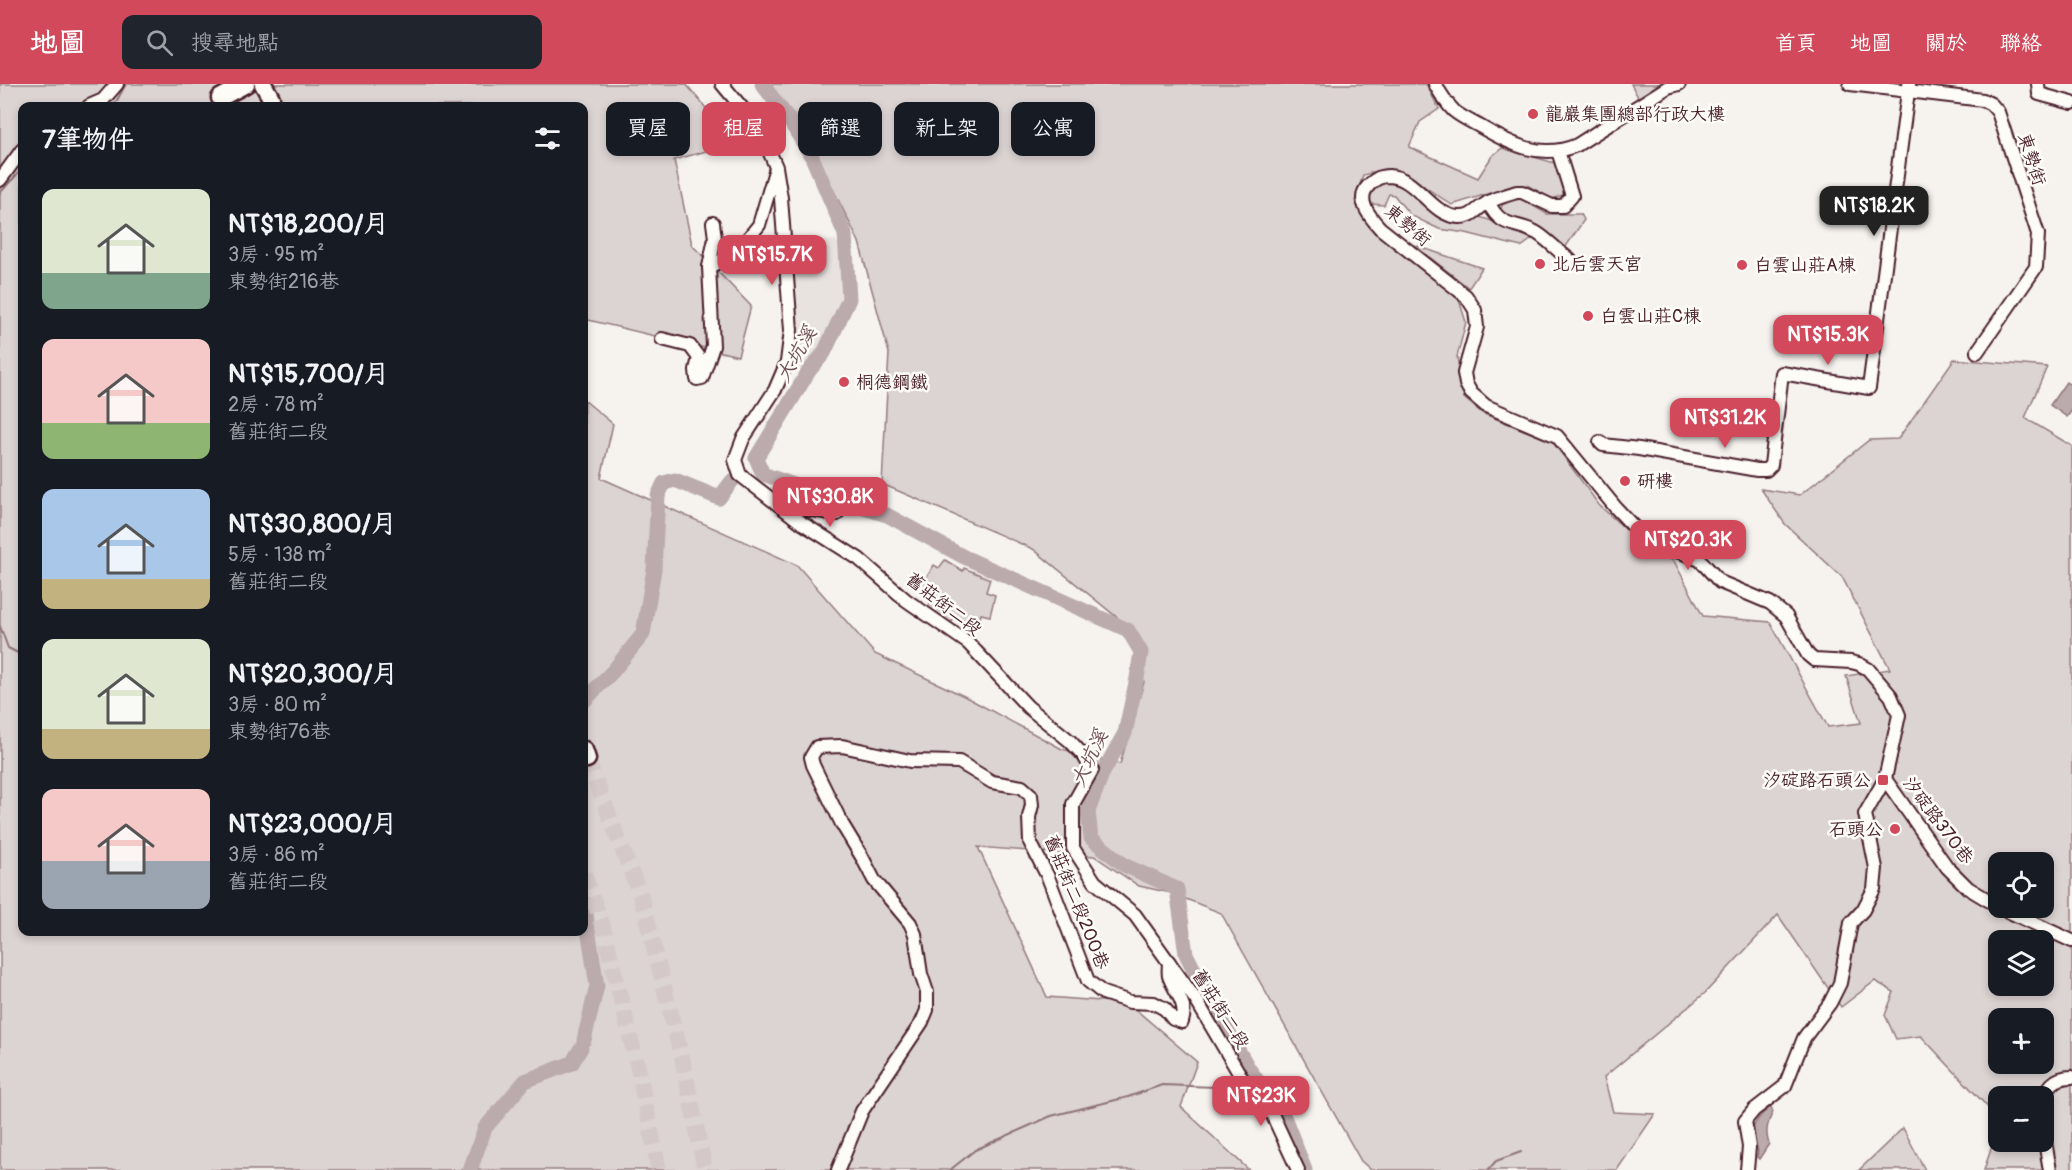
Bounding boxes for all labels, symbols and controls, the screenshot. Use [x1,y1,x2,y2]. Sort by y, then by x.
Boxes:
search box [122,15,542,69]
text: 地圖 [30,26,86,61]
icon: search [143,26,176,59]
text: 搜尋地點 [191,29,279,57]
text: 首頁 [1775,30,1817,57]
text: 地圖 [1850,30,1892,57]
text: 關於 [1925,30,1967,57]
text: 聯絡 [2000,30,2042,57]
chip: 買屋 [606,102,690,156]
chip: 租屋 [702,102,786,156]
chip: 篩選 [798,102,882,156]
chip: 新上架 [894,102,999,156]
chip: 公寓 [1011,102,1095,156]
place label: 龍巖集團總部行政大樓 [1545,103,1725,126]
marker: 龍巖集團總部行政大樓 [1526,107,1540,121]
icon: filters [531,122,564,155]
text: 7筆物件 [42,124,134,156]
street label: 東勢街 [2012,130,2051,188]
pin: NT$18.2K [1812,186,1936,237]
text: NT$18.2K [1834,193,1914,218]
street label: 東勢街 [1380,199,1436,252]
text: NT$18,200/月 [228,208,389,240]
icon: home [90,213,162,285]
pin: NT$15.7K [710,235,834,286]
text: 3房 · 95 m² [228,242,324,267]
text: NT$15.7K [731,242,813,267]
place label: 北后雲天宮 [1552,253,1642,276]
place label: 白雲山莊A棟 [1754,254,1856,277]
marker: 北后雲天宮 [1533,257,1547,271]
marker: 白雲山莊A棟 [1735,258,1749,272]
text: 東勢街216巷 [228,269,339,294]
place label: 白雲山莊C棟 [1600,305,1701,328]
marker: 白雲山莊C棟 [1581,309,1595,323]
pin: NT$15.3K [1766,315,1890,366]
water label: 大坑溪 [771,321,823,386]
text: NT$15.3K [1787,322,1869,347]
text: NT$15,700/月 [228,358,390,390]
icon: home [90,363,162,435]
place label: 桐德鋼鐵 [856,371,928,394]
marker: 桐德鋼鐵 [837,375,851,389]
text: 2房 · 78 m² [228,392,324,417]
pin: NT$31.2K [1663,398,1787,449]
text: NT$31.2K [1684,405,1766,430]
text: 舊莊街二段 [228,419,328,444]
place label: 研樓 [1637,470,1673,493]
marker: 研樓 [1618,474,1632,488]
pin: NT$30.8K [768,477,892,528]
text: NT$30.8K [787,484,873,509]
text: NT$30,800/月 [228,508,397,540]
icon: home [90,513,162,585]
pin: NT$20.3K [1626,520,1750,571]
text: NT$20.3K [1644,527,1732,552]
text: 5房 · 138 m² [228,542,332,567]
street label: 舊莊街二段 [901,568,986,641]
text: 舊莊街二段 [228,569,328,594]
text: NT$20,300/月 [228,658,398,690]
icon: home [90,663,162,735]
text: 3房 · 80 m² [228,692,327,717]
text: 東勢街76巷 [228,719,330,744]
water label: 大坑溪 [1065,725,1114,791]
place label: 汐碇路石頭公 [1763,769,1871,792]
street label: 汐碇路370巷 [1897,772,1978,869]
marker: 汐碇路石頭公 [1876,773,1890,787]
text: NT$23,000/月 [228,808,398,840]
icon: home [90,813,162,885]
place label: 石頭公 [1829,818,1883,841]
marker: 石頭公 [1888,822,1902,836]
street label: 舊莊街二段200巷 [1039,832,1114,973]
text: 3房 · 86 m² [228,842,325,867]
map controls [1988,852,2054,1152]
button: locate [1988,852,2054,918]
text: 舊莊街二段 [228,869,328,894]
button: layers [1988,930,2054,996]
street label: 舊莊街二段 [1187,965,1254,1054]
button: + [1988,1008,2054,1074]
pin: NT$23K [1212,1076,1310,1127]
text: NT$23K [1226,1083,1296,1108]
button: − [1988,1086,2054,1152]

